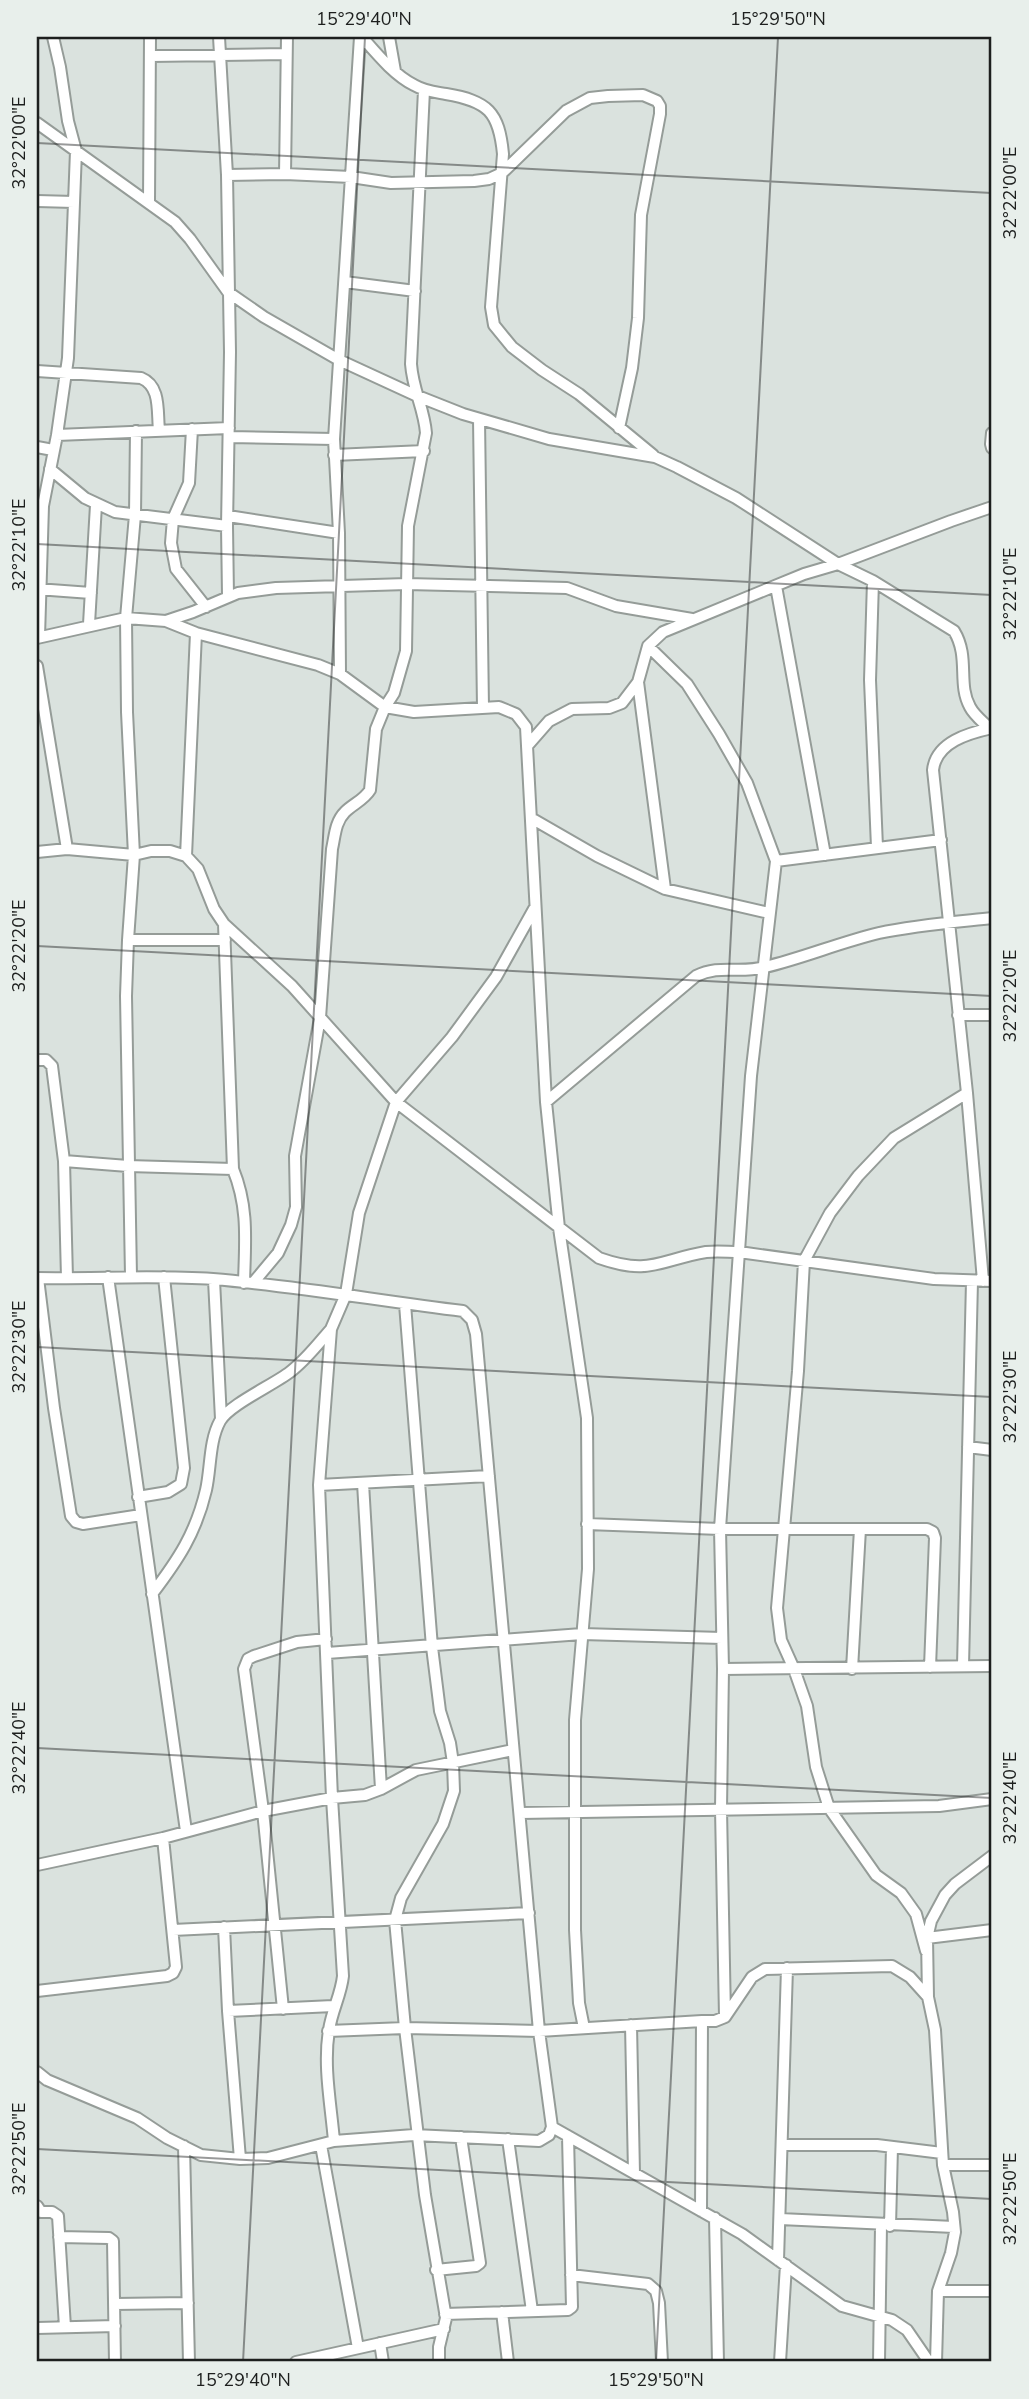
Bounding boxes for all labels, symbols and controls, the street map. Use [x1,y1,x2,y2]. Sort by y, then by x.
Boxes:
text: 15°29'40"N [316,7,412,31]
text: 15°29'50"N [730,7,826,31]
text: 32°22'00"E [7,97,31,190]
text: 32°22'00"E [998,147,1022,240]
text: 32°22'10"E [7,499,31,592]
text: 32°22'10"E [998,548,1022,641]
text: 32°22'20"E [7,900,31,993]
text: 32°22'20"E [998,950,1022,1043]
text: 32°22'30"E [7,1301,31,1394]
text: 32°22'30"E [998,1351,1022,1444]
text: 32°22'40"E [7,1702,31,1795]
text: 32°22'40"E [998,1752,1022,1845]
text: 32°22'50"E [7,2103,31,2196]
text: 32°22'50"E [998,2153,1022,2246]
text: 15°29'40"N [195,2368,291,2392]
text: 15°29'50"N [608,2368,704,2392]

